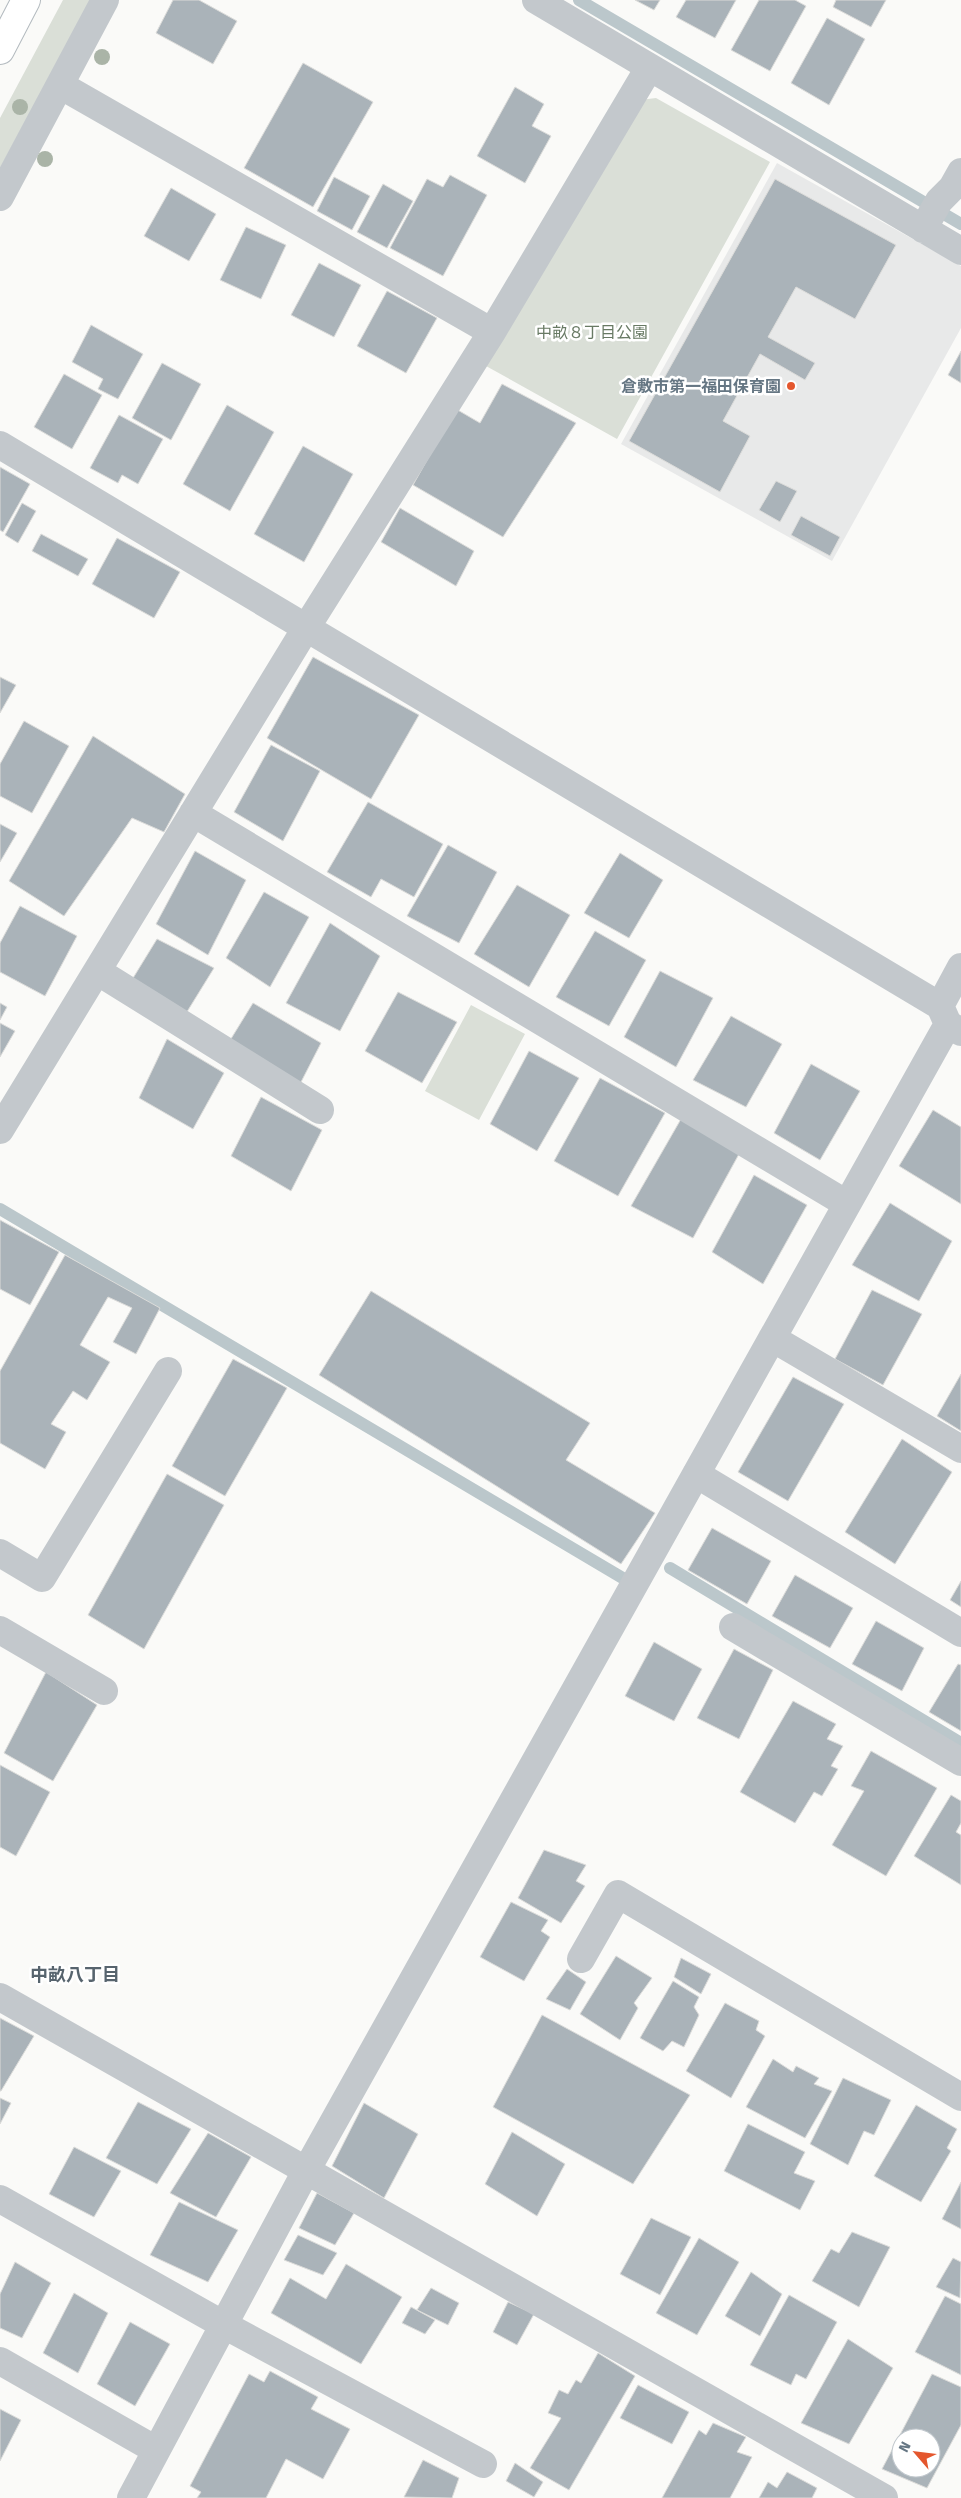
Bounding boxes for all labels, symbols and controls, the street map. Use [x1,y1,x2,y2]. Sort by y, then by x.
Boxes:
park label: 中畝８丁目公園 [536,323,648,342]
place label: 倉敷市第一福田保育園 [621,377,781,396]
marker: 倉敷市第一福田保育園 [785,380,797,392]
district label: 中畝八丁目 [30,1964,120,1986]
north arrow [891,2428,941,2478]
text: N [895,2439,915,2455]

